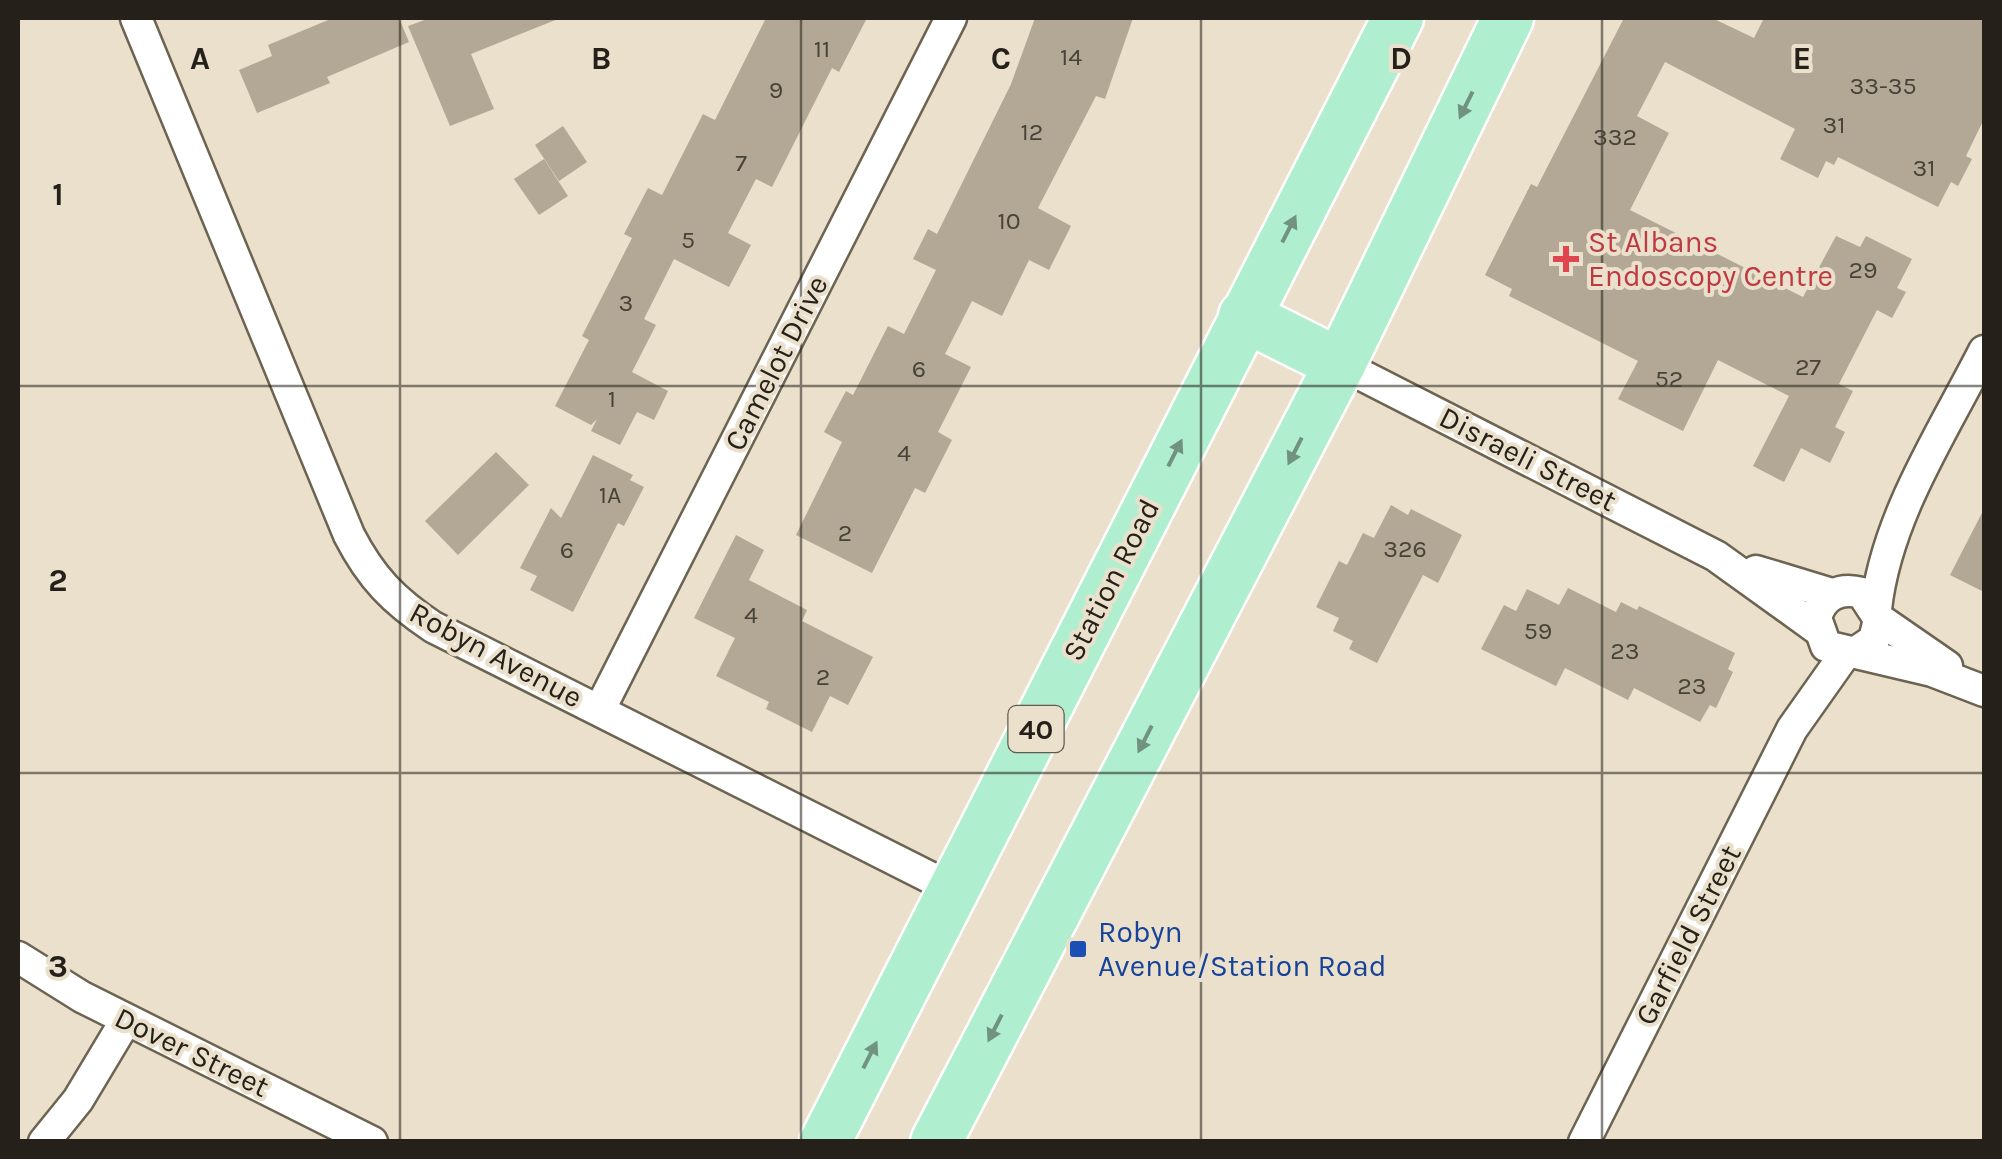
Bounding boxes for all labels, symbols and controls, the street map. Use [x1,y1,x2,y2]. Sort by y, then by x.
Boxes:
house number: 11 [814,34,830,63]
text: A [190,40,210,77]
text: B [591,40,611,77]
text: C [991,40,1011,77]
text: D [1390,40,1412,77]
text: E [1793,40,1811,77]
house number: 14 [1060,42,1082,71]
house number: 33-35 [1849,71,1917,100]
house number: 9 [769,75,783,104]
one-way arrow [1457,91,1474,120]
house number: 31 [1822,110,1846,139]
house number: 12 [1021,117,1043,146]
house number: 332 [1593,122,1637,151]
house number: 7 [735,148,747,177]
house number: 31 [1912,153,1936,182]
text: 1 [52,176,64,213]
house number: 10 [997,206,1021,235]
one-way arrow [1280,215,1297,244]
place label: St Albans Endoscopy Centre [1588,224,1833,294]
house number: 5 [681,225,695,254]
marker: St Albans Endoscopy Centre [1553,246,1579,272]
house number: 29 [1849,255,1878,284]
street label: Camelot Drive [716,269,836,457]
house number: 3 [619,288,633,317]
house number: 27 [1795,352,1821,381]
house number: 6 [912,354,926,383]
house number: 52 [1655,364,1683,393]
house number: 1 [608,384,616,413]
street label: Disraeli Street [1433,399,1623,519]
one-way arrow [1287,436,1304,465]
house number: 4 [897,438,911,467]
one-way arrow [1166,438,1183,467]
house number: 1A [599,480,621,509]
street label: Station Road [1055,493,1167,667]
house number: 2 [838,518,852,547]
house number: 326 [1383,534,1427,563]
house number: 6 [560,535,574,564]
text: 2 [48,562,68,599]
street label: Robyn Avenue [403,594,589,716]
house number: 4 [744,600,758,629]
house number: 59 [1524,616,1552,645]
house number: 23 [1610,636,1640,665]
house number: 2 [816,662,830,691]
house number: 23 [1677,671,1707,700]
road number: 40 [1008,706,1064,752]
one-way arrow [1137,725,1154,754]
street label: Garfield Street [1627,839,1749,1031]
place label: Robyn Avenue/Station Road [1098,914,1387,984]
marker: Robyn Avenue/Station Road [1067,938,1089,960]
text: 3 [48,948,68,985]
street label: Dover Street [109,999,275,1105]
one-way arrow [987,1013,1004,1042]
one-way arrow [861,1040,878,1069]

